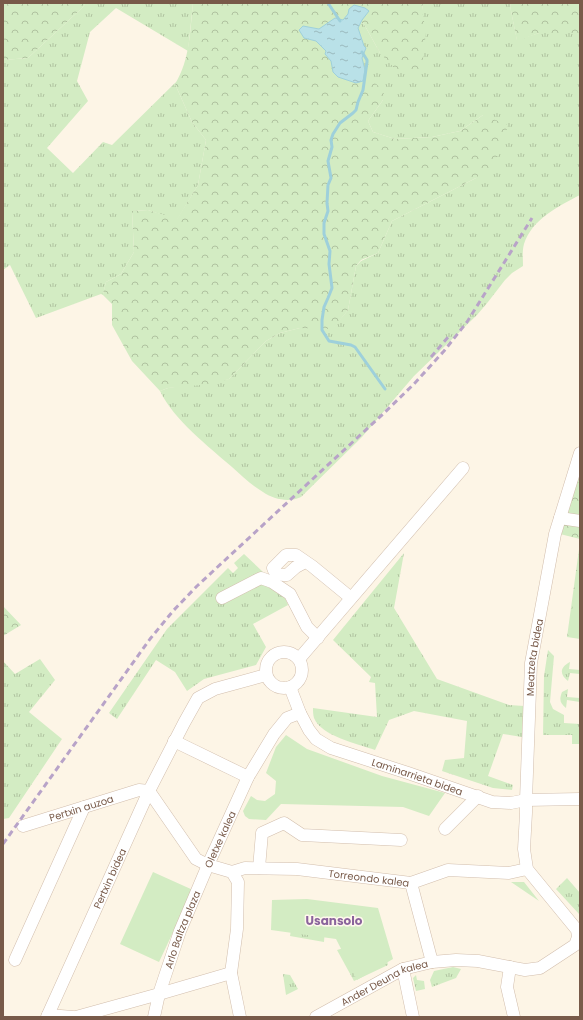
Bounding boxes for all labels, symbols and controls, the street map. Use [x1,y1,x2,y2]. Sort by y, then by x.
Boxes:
street label: Meatzeta bidea [522,617,547,696]
street label: Laminarrieta bidea [370,754,465,799]
street label: Pertxin auzoa [47,791,115,825]
street label: Oletxe kalea [200,808,239,870]
street label: Pertxin bidea [89,846,130,911]
street label: Torreondo kalea [327,865,410,890]
street label: Arlo Baltza plaza [161,888,204,970]
district label: Usansolo [306,912,363,929]
street label: Ander Deuna kalea [338,956,429,1009]

